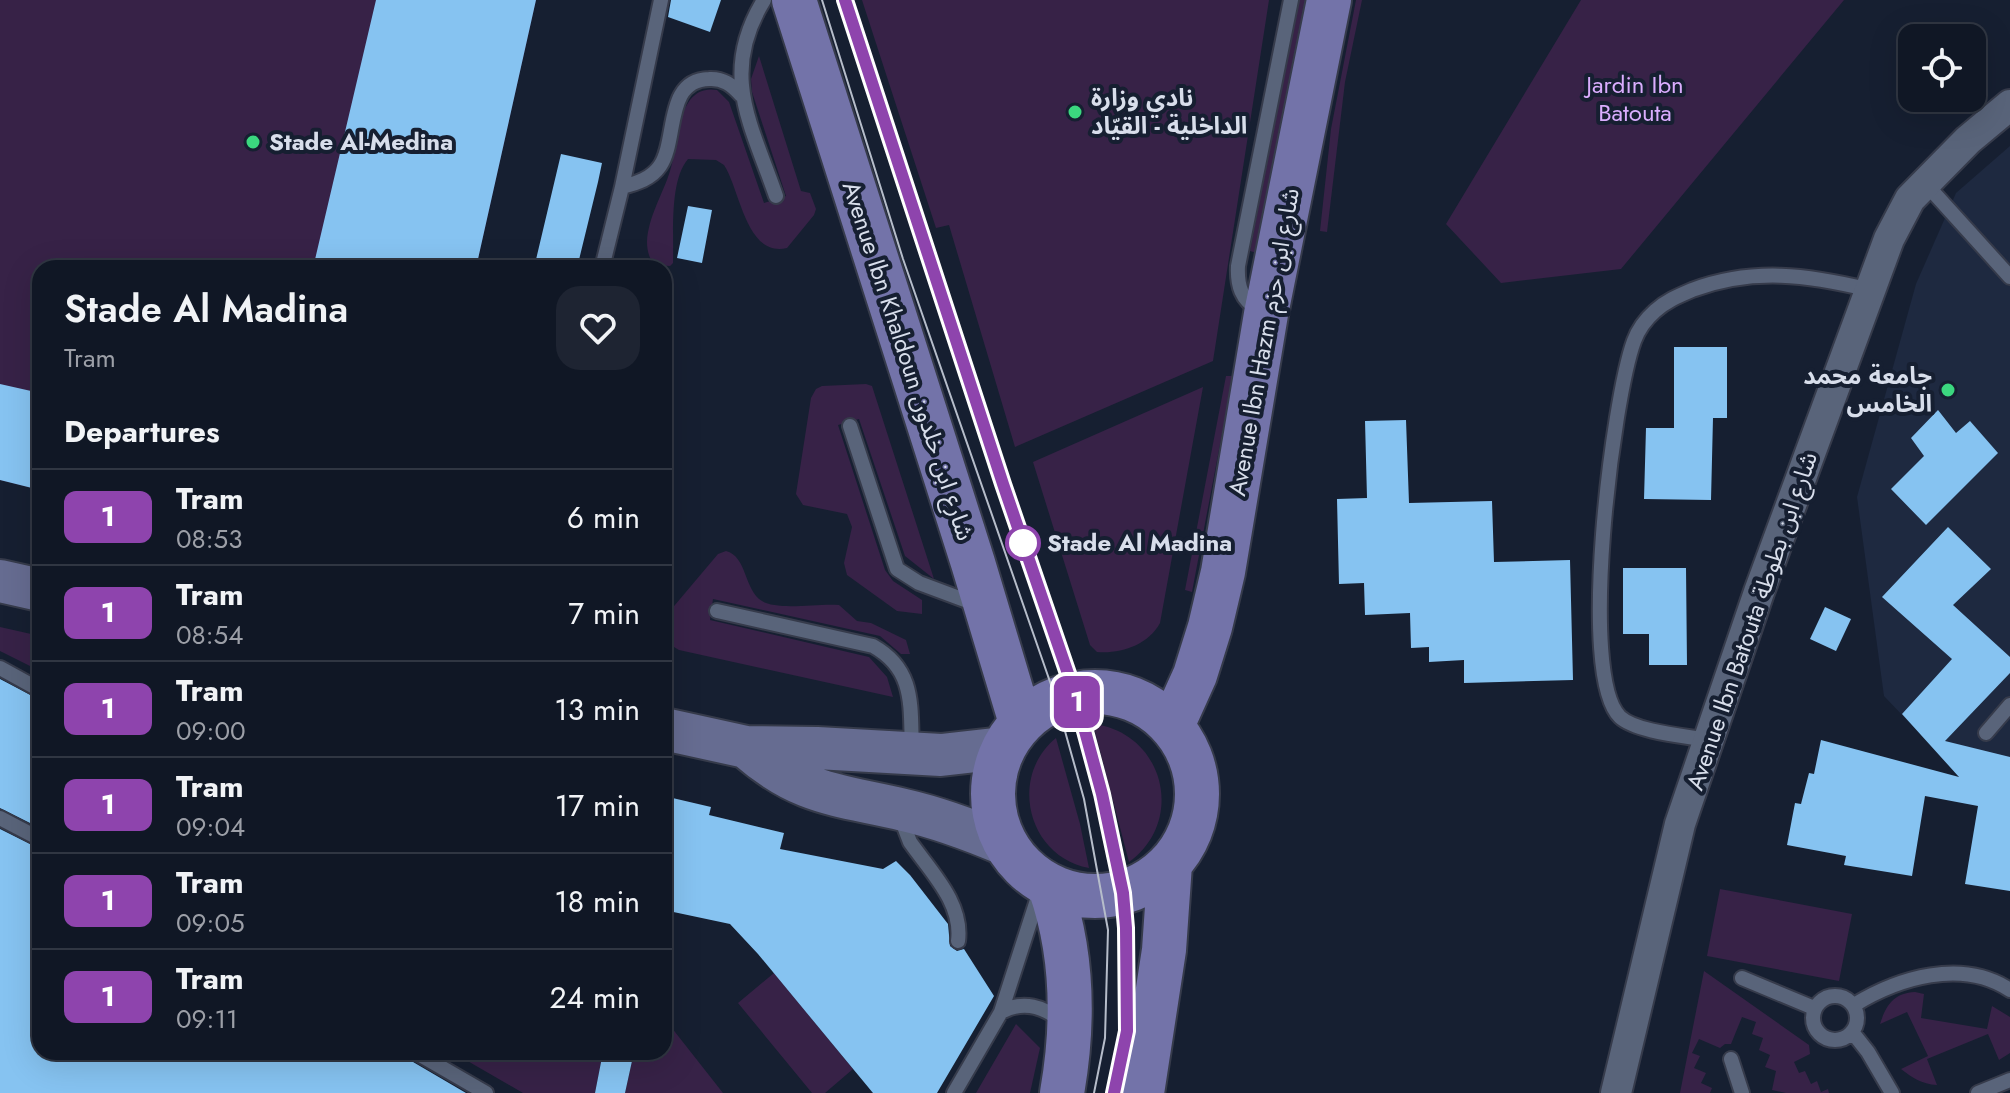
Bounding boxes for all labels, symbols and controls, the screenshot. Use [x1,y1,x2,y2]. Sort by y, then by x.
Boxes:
map controls [1898,24,1986,112]
button: locate [1898,24,1986,112]
park label: Jardin Ibn Batouta [1583,67,1684,130]
place label: نادي وزارة الداخلية - القيّاد [1091,80,1247,143]
marker: نادي وزارة الداخلية - القيّاد [1066,103,1084,121]
place label: Stade Al-Medina [269,124,453,159]
marker: Stade Al-Medina [244,133,262,151]
street label: Avenue Ibn Khaldoun شارع ابن خلدون [834,177,983,545]
street label: Avenue Ibn Hazm شارع ابن حزم [1219,185,1309,499]
text: Stade Al Madina [64,281,348,336]
button: heart [556,286,640,370]
text: Tram [64,339,116,377]
place label: جامعة محمد الخامس [1803,358,1932,421]
marker: جامعة محمد الخامس [1939,381,1957,399]
text: Departures [64,410,220,453]
street label: Avenue Ibn Batouta شارع ابن بطوطة [1677,447,1826,795]
text: Tram [176,477,244,520]
text: 1 [101,496,115,537]
text: 6 min [567,496,640,539]
text: 08:53 [176,520,242,558]
place label: Stade Al Madina [1047,525,1232,560]
marker: Stade Al Madina [1006,526,1040,560]
text: Tram [176,573,244,616]
text: 1 [101,592,115,633]
text: 7 min [568,592,640,635]
text: 08:54 [176,616,243,654]
text: Tram [176,669,244,712]
line badge: 1 [1051,676,1103,728]
text: 1 [1070,681,1084,722]
text: 1 [101,688,115,729]
text: 13 min [554,688,640,731]
text: 09:00 [176,712,246,750]
text: Tram [176,765,244,808]
text: 1 [101,784,115,825]
text: 17 min [555,784,640,827]
text: 09:04 [176,808,245,846]
text: Tram [176,861,244,904]
text: 1 [101,880,115,921]
text: 18 min [554,880,640,923]
text: 09:05 [176,904,245,942]
text: Tram [176,957,244,1000]
text: 1 [101,976,115,1017]
text: 24 min [549,976,640,1019]
text: 09:11 [176,1000,238,1038]

